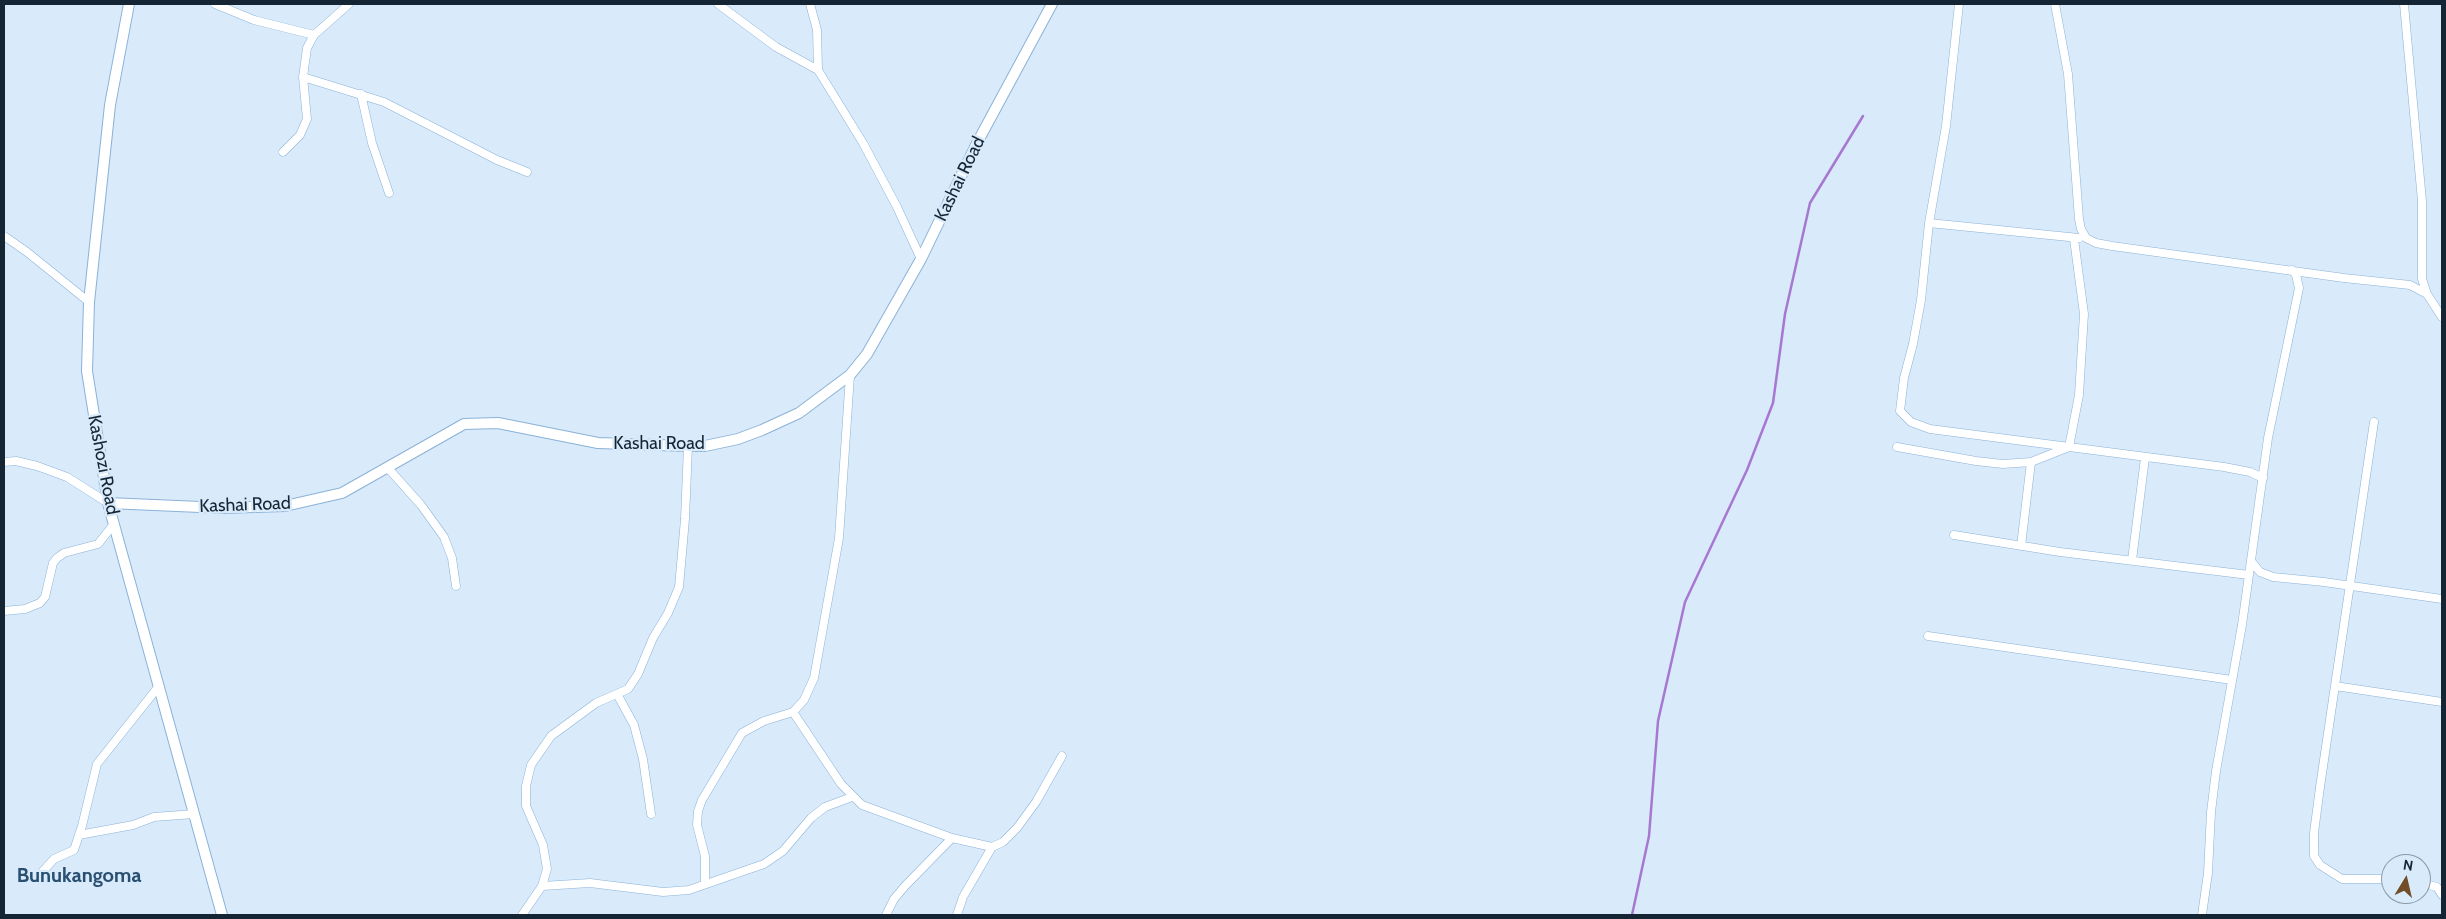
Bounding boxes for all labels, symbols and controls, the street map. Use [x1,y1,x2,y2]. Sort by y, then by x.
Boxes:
street label: Kashai Road [930,133,990,225]
street label: Kashozi Road [83,413,123,517]
street label: Kashai Road [613,433,705,455]
street label: Kashai Road [199,493,291,517]
north arrow [2381,854,2431,904]
text: N [2402,856,2414,875]
district label: Bunukangoma [17,864,141,888]

